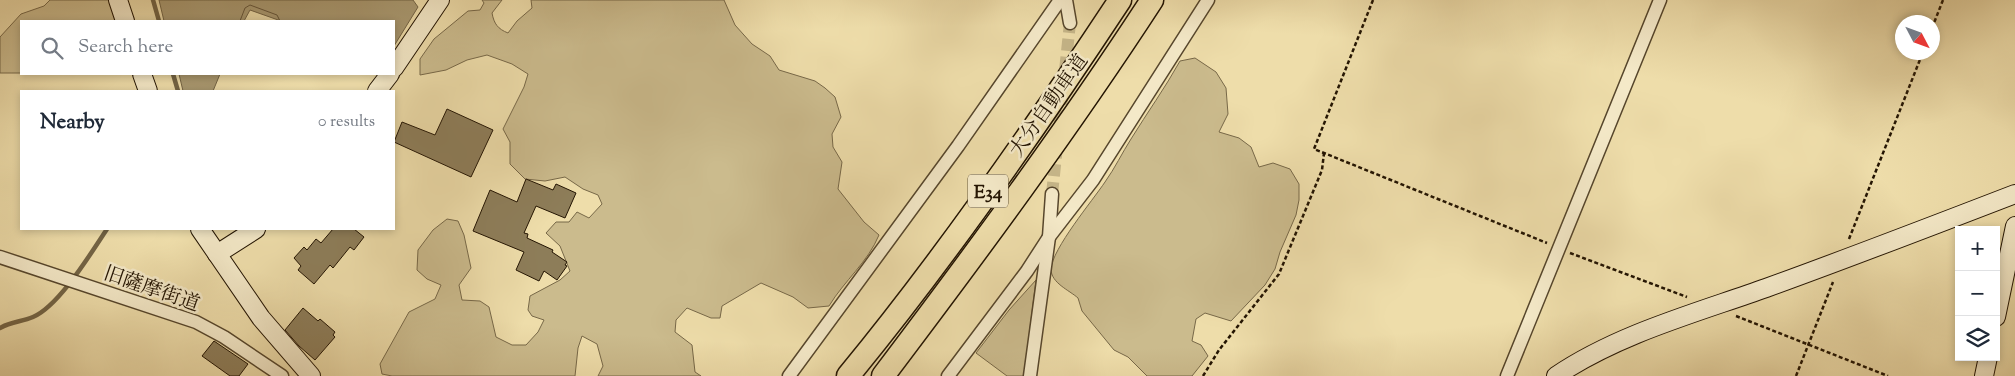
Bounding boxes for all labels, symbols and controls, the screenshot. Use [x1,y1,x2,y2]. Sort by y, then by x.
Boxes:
north arrow [1895,15,1940,60]
search box [20,20,395,75]
icon: search [38,34,66,62]
text: Search here [78,34,173,61]
street label: 大分自動車道 [1004,49,1096,164]
text: Nearby [40,108,105,138]
text: 0 results [318,111,375,134]
road number: E34 [968,175,1008,208]
map controls [1955,226,2000,361]
button: + [1955,226,2000,271]
street label: 旧薩摩街道 [99,260,203,320]
button: − [1955,271,2000,316]
button: layers [1955,316,2000,361]

